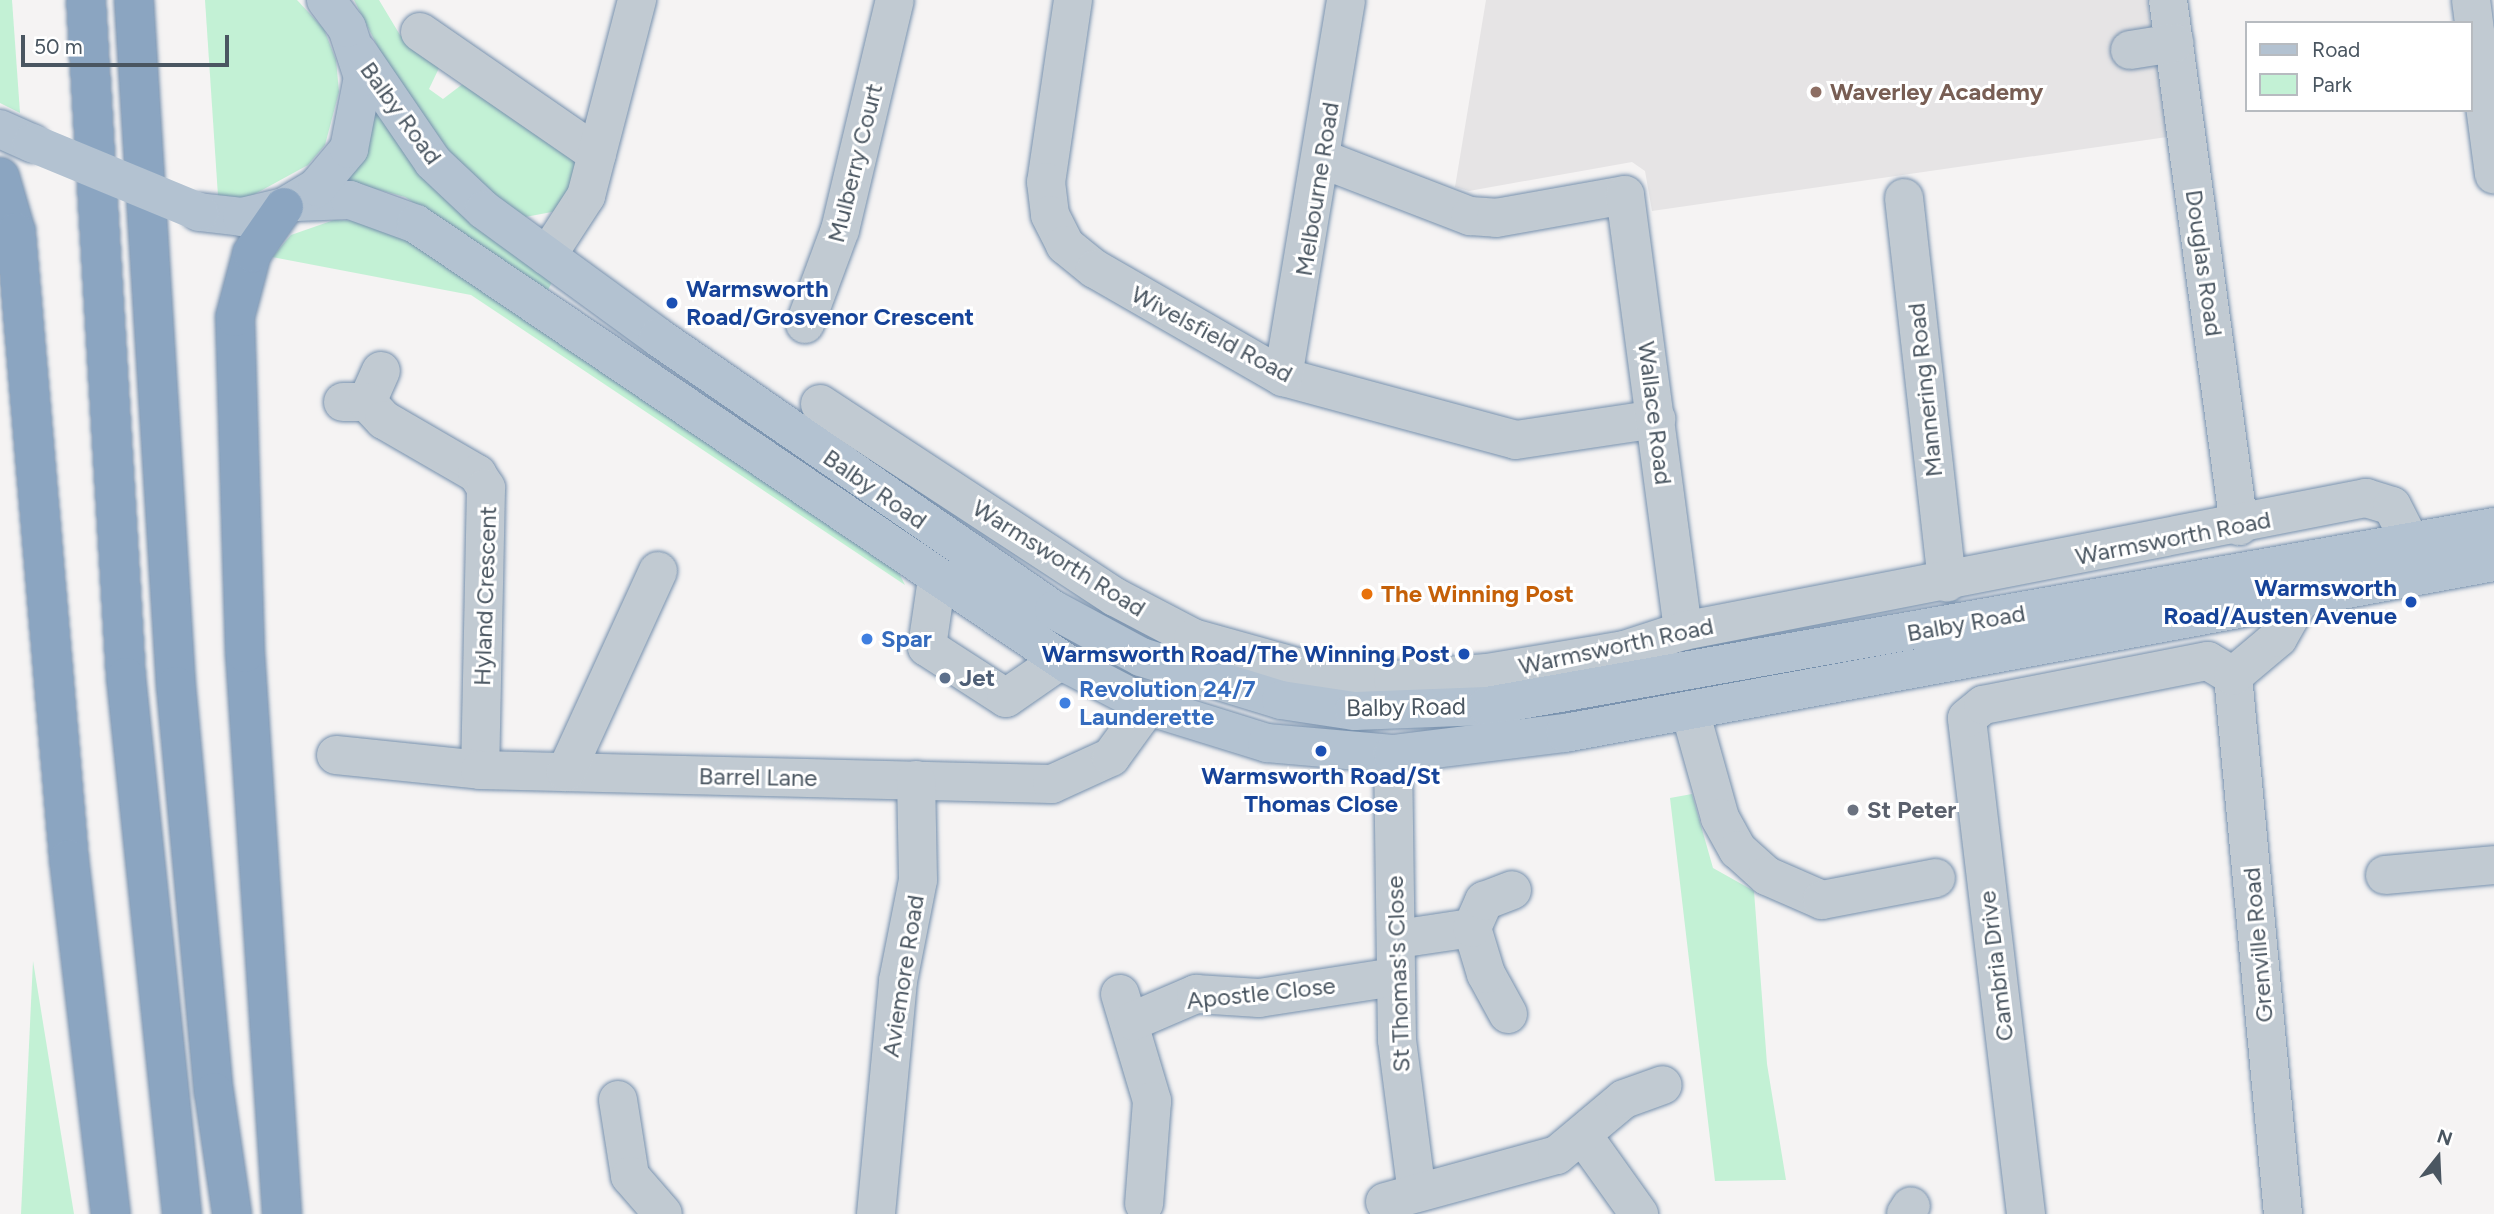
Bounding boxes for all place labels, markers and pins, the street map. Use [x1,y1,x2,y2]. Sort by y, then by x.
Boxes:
place label: Waverley Academy [1830,78,2043,106]
marker: Waverley Academy [1808,84,1824,100]
place label: Warmsworth Road/Grosvenor Crescent [686,275,974,331]
marker: Warmsworth Road/Grosvenor Crescent [664,295,680,311]
place label: Warmsworth Road/Austen Avenue [2163,574,2397,630]
place label: The Winning Post [1381,580,1574,608]
marker: The Winning Post [1359,586,1375,602]
marker: Warmsworth Road/Austen Avenue [2403,594,2419,610]
place label: Spar [881,625,932,653]
marker: Spar [859,631,875,647]
place label: Warmsworth Road/The Winning Post [1042,640,1450,668]
marker: Warmsworth Road/The Winning Post [1456,646,1472,662]
place label: Jet [959,664,995,692]
marker: Jet [937,670,953,686]
place label: Revolution 24/7 Launderette [1079,675,1256,731]
marker: Revolution 24/7 Launderette [1057,695,1073,711]
marker: Warmsworth Road/St Thomas Close [1313,743,1329,759]
place label: Warmsworth Road/St Thomas Close [1201,762,1441,818]
place label: St Peter [1867,796,1956,824]
marker: St Peter [1845,802,1861,818]

